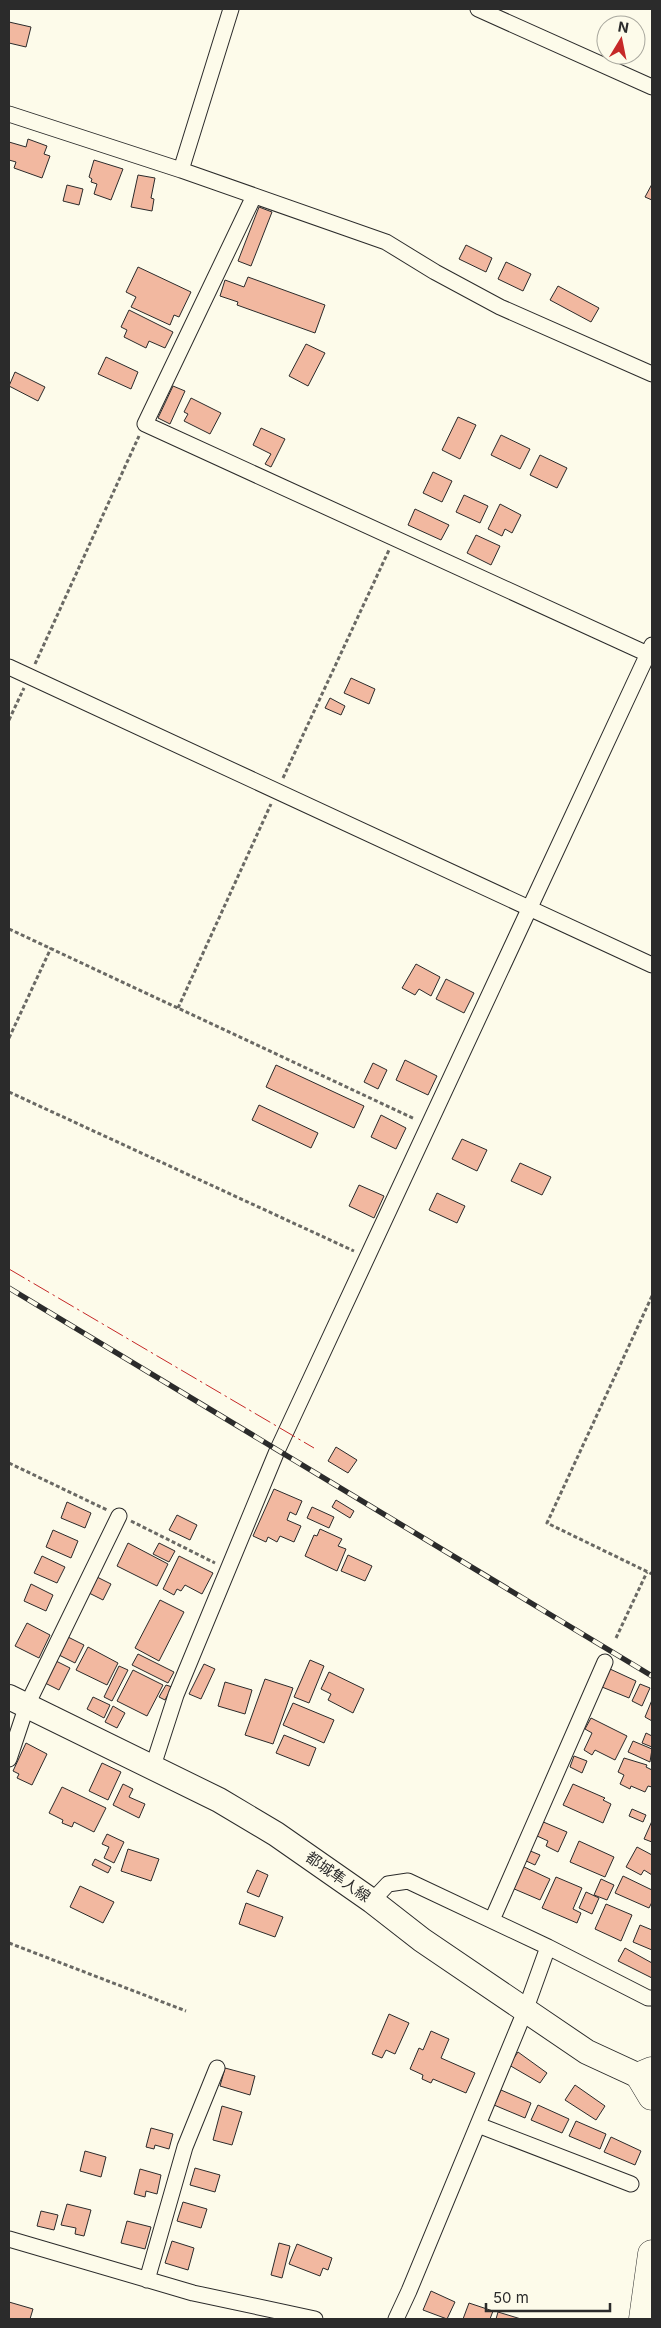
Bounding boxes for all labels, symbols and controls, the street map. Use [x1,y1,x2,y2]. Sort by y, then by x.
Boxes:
north arrow [596,15,646,65]
text: N [617,17,630,36]
street label: 都城隼人線 [302,1847,374,1906]
scale bar [486,2280,610,2312]
text: 50 m [493,2288,529,2307]

